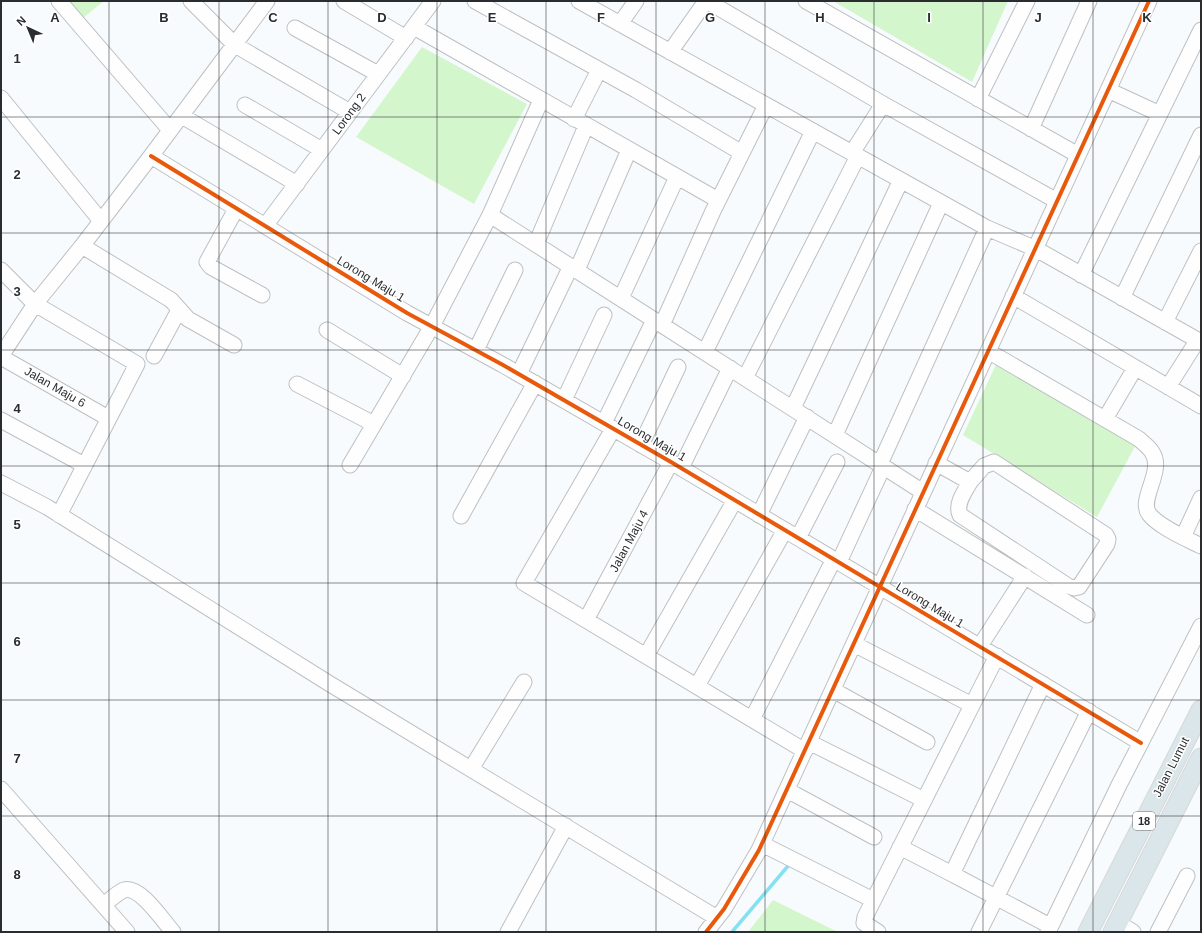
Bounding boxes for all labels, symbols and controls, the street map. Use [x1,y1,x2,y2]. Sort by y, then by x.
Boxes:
north arrow [8,8,48,48]
text: A [50,10,60,25]
text: B [159,10,169,25]
text: C [268,10,278,25]
text: D [377,10,387,25]
text: E [488,10,497,25]
text: F [597,10,605,25]
text: G [705,10,715,25]
text: H [815,10,825,25]
text: I [927,10,931,25]
text: J [1034,10,1042,25]
text: K [1142,10,1152,25]
text: N [14,14,28,28]
text: 1 [13,51,21,66]
street label: Lorong 2 [329,90,369,137]
text: 2 [13,167,21,182]
street label: Lorong Maju 1 [335,253,408,305]
text: 3 [13,284,21,299]
street label: Jalan Maju 6 [22,364,88,410]
text: 4 [13,401,21,416]
street label: Lorong Maju 1 [615,414,689,464]
street label: Jalan Maju 4 [607,507,651,574]
text: 5 [13,517,21,532]
street label: Lorong Maju 1 [894,579,967,631]
text: 6 [13,634,21,649]
street label: Jalan Lumut [1150,734,1192,799]
text: 7 [13,751,21,766]
road number: 18 [1133,812,1155,830]
text: 8 [13,867,21,882]

